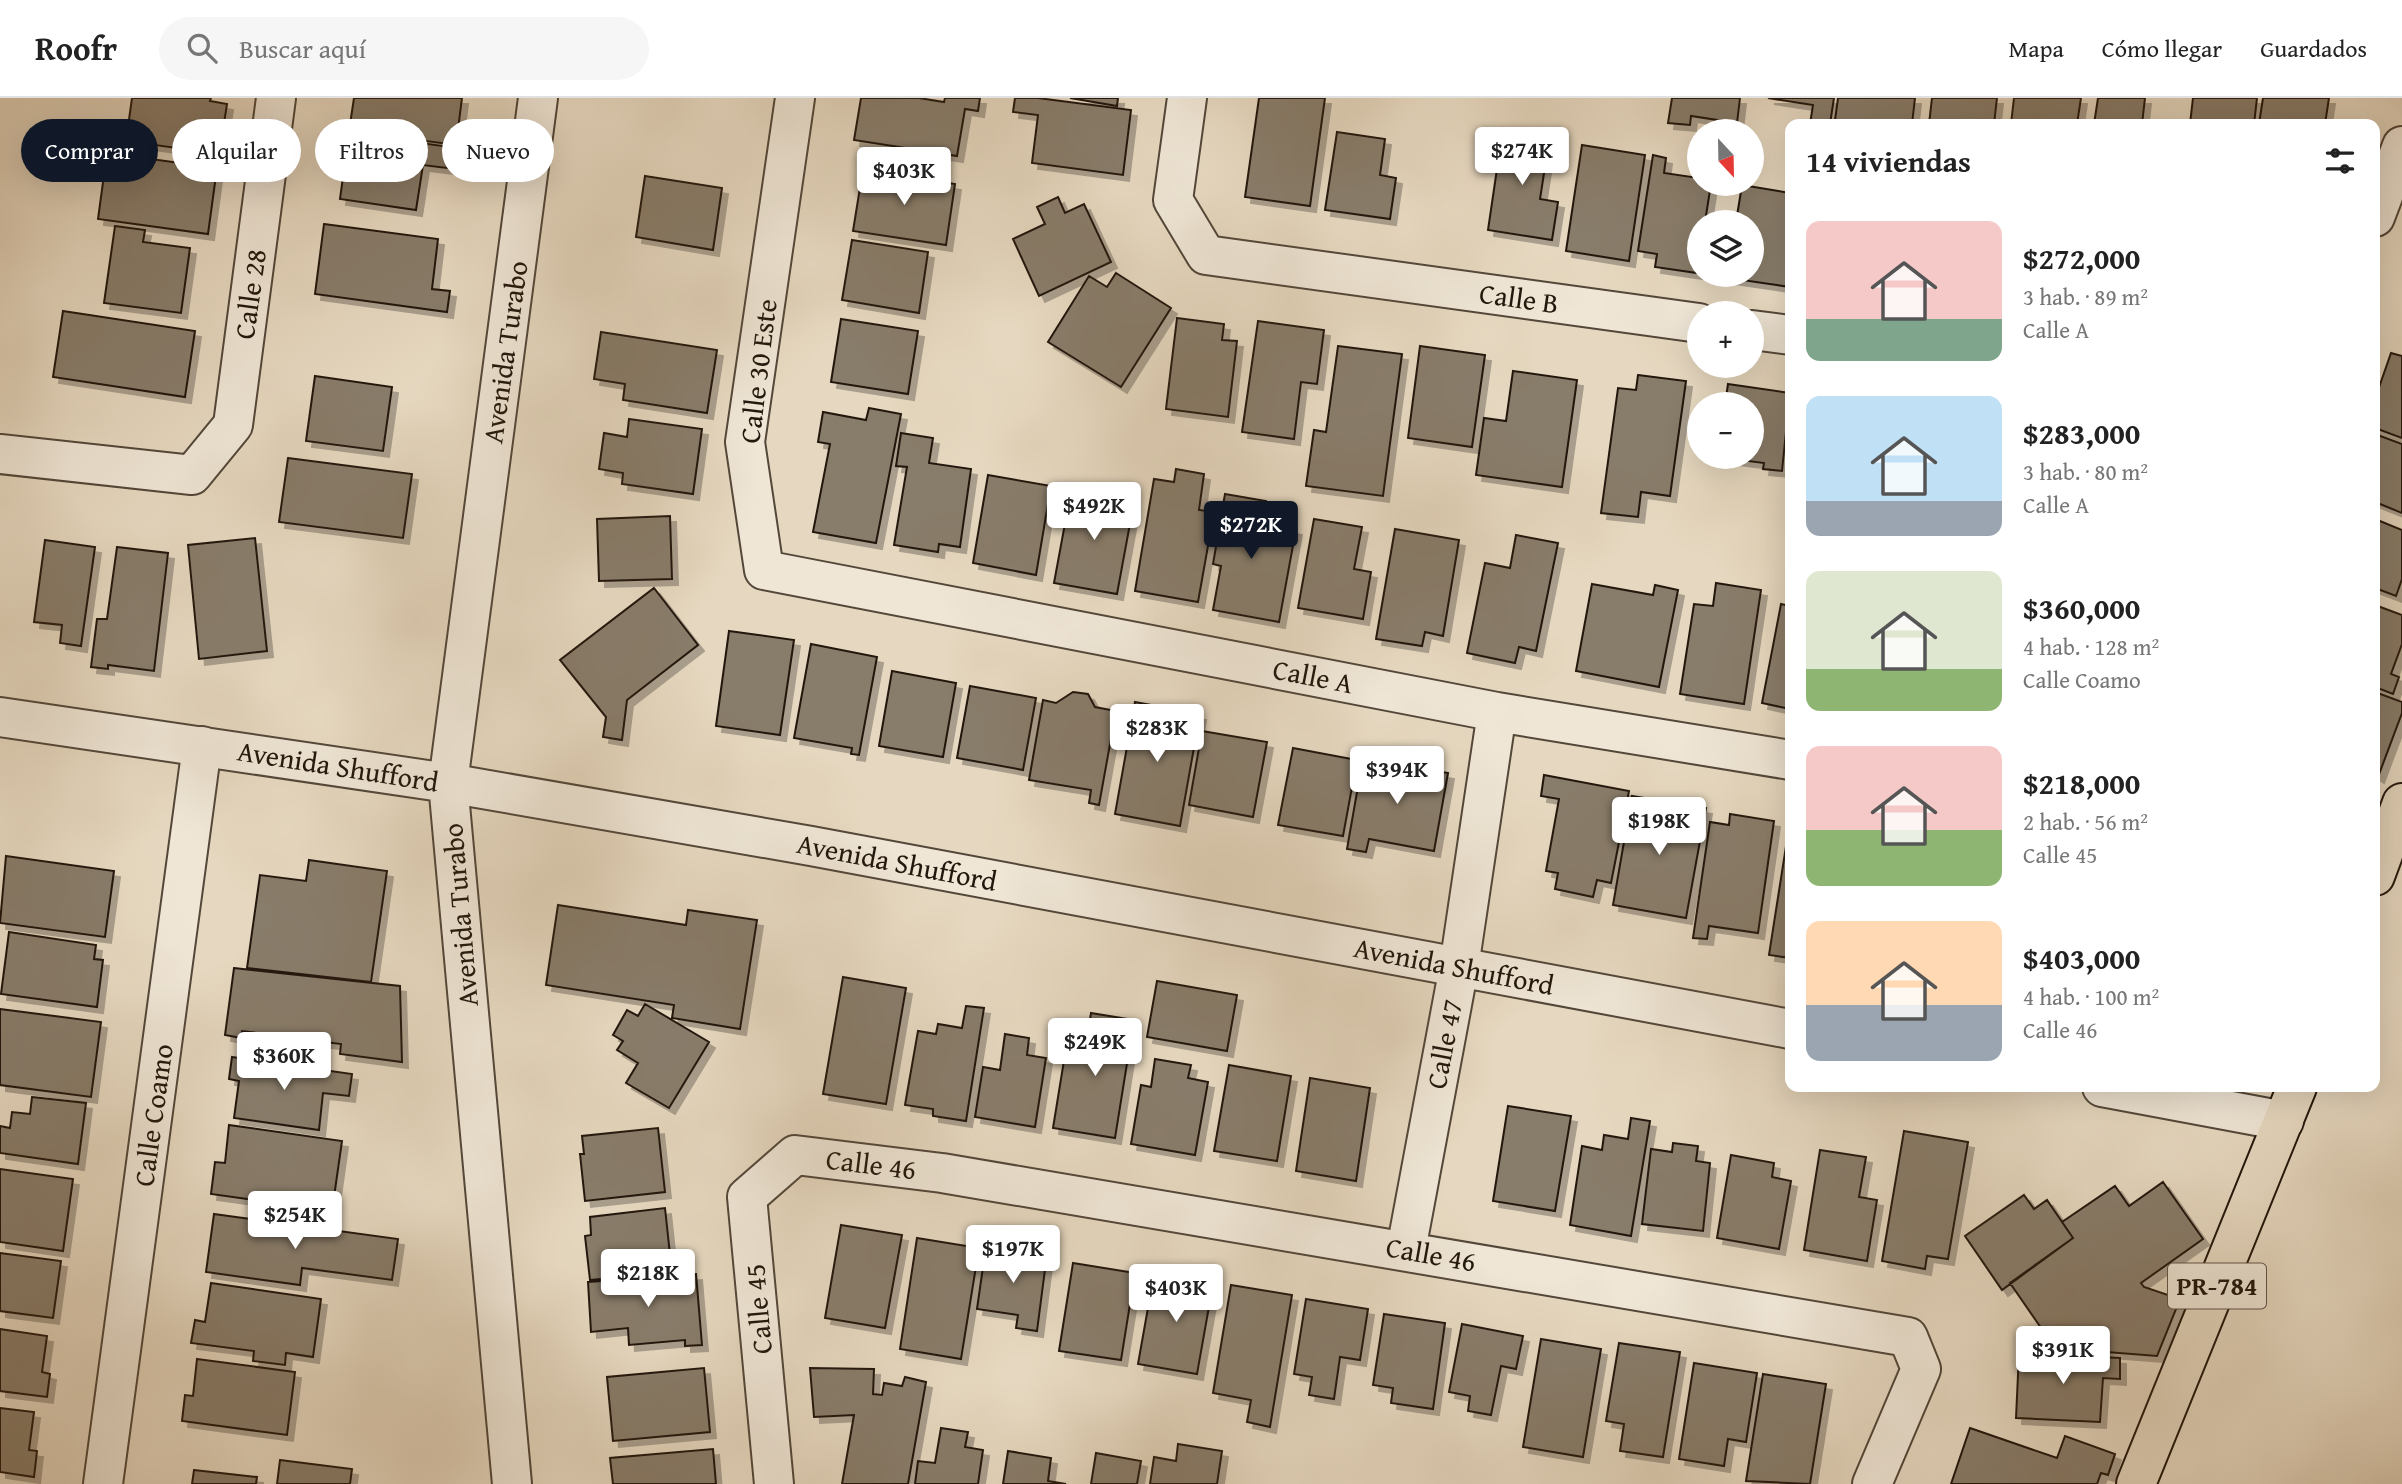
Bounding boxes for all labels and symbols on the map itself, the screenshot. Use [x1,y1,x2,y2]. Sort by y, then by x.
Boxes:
north arrow [1687,119,1764,196]
pin: $274K [1473,127,1571,187]
pin: $403K [855,148,953,207]
street label: Calle 28 [223,246,276,342]
street label: Avenida Turabo [471,258,538,446]
street label: Calle B [1477,272,1561,323]
street label: Calle 30 Este [728,297,787,445]
pin: $492K [1045,482,1143,542]
pin: $272K [1202,502,1300,561]
street label: Calle A [1270,648,1357,703]
pin: $283K [1108,704,1206,764]
street label: Avenida Shufford [235,729,442,802]
pin: $394K [1348,746,1446,806]
pin: $198K [1610,798,1708,857]
street label: Avenida Turabo [431,822,488,1009]
street label: Avenida Shufford [794,822,1001,901]
street label: Avenida Shufford [1351,926,1558,1005]
street label: Calle 47 [1415,996,1472,1092]
pin: $249K [1046,1018,1144,1078]
pin: $360K [235,1032,333,1092]
street label: Calle Coamo [122,1041,183,1189]
street label: Calle 46 [824,1138,918,1189]
pin: $254K [246,1192,344,1251]
street label: Calle 46 [1383,1225,1479,1282]
pin: $197K [964,1226,1062,1285]
pin: $218K [599,1250,697,1309]
street label: Calle 45 [733,1262,782,1356]
pin: $403K [1127,1264,1225,1324]
road number: PR-784 [2168,1264,2266,1308]
pin: $391K [2014,1326,2112,1386]

